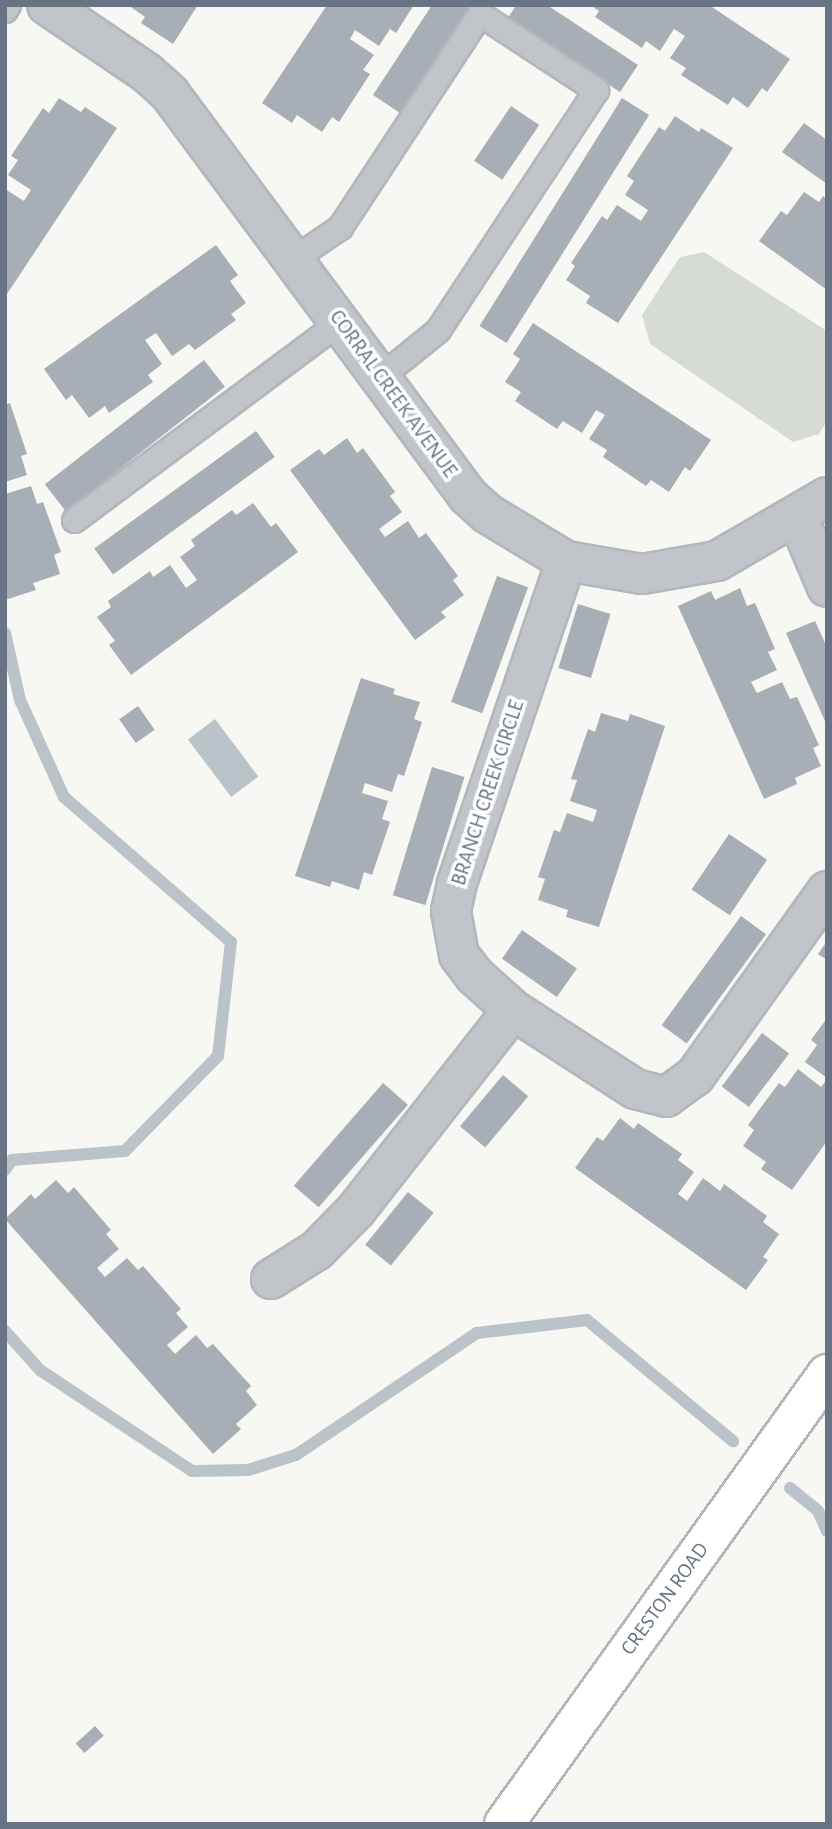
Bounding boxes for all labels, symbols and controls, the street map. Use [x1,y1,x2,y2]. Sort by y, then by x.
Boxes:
street label: CORRAL CREEK AVENUE [324,305,462,483]
street label: BRANCH CREEK CIRCLE [446,697,530,889]
street label: CRESTON ROAD [616,1538,714,1660]

